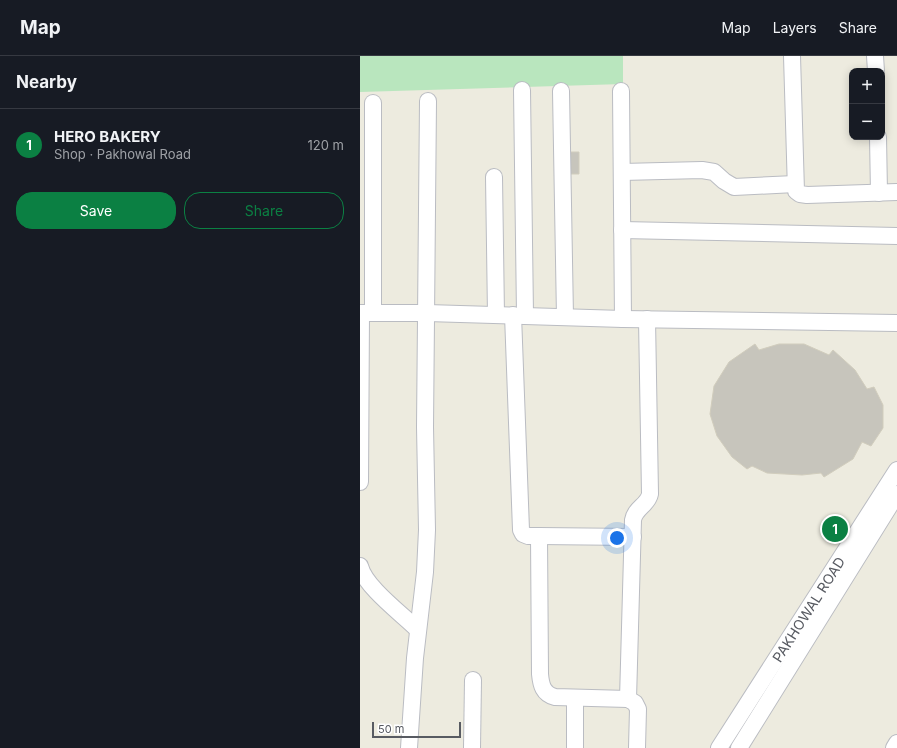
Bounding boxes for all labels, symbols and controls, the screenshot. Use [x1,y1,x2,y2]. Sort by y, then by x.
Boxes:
text: Map [20,16,61,39]
text: Map [722,19,751,36]
text: Layers [773,19,817,36]
text: Share [839,19,877,36]
map controls [849,68,885,140]
button: + [849,68,885,104]
text: Nearby [16,72,77,92]
button: − [849,104,885,140]
text: HERO BAKERY [54,127,161,146]
text: 1 [26,137,32,153]
text: 120 m [308,137,344,153]
text: Shop · Pakhowal Road [54,146,191,162]
button: Save [16,192,176,229]
button: Share [184,192,344,229]
pin: 1 [822,514,848,544]
your location [607,528,627,548]
street label: PAKHOWAL ROAD [768,553,848,665]
scale bar [372,720,461,739]
text: 50 m [378,722,404,736]

